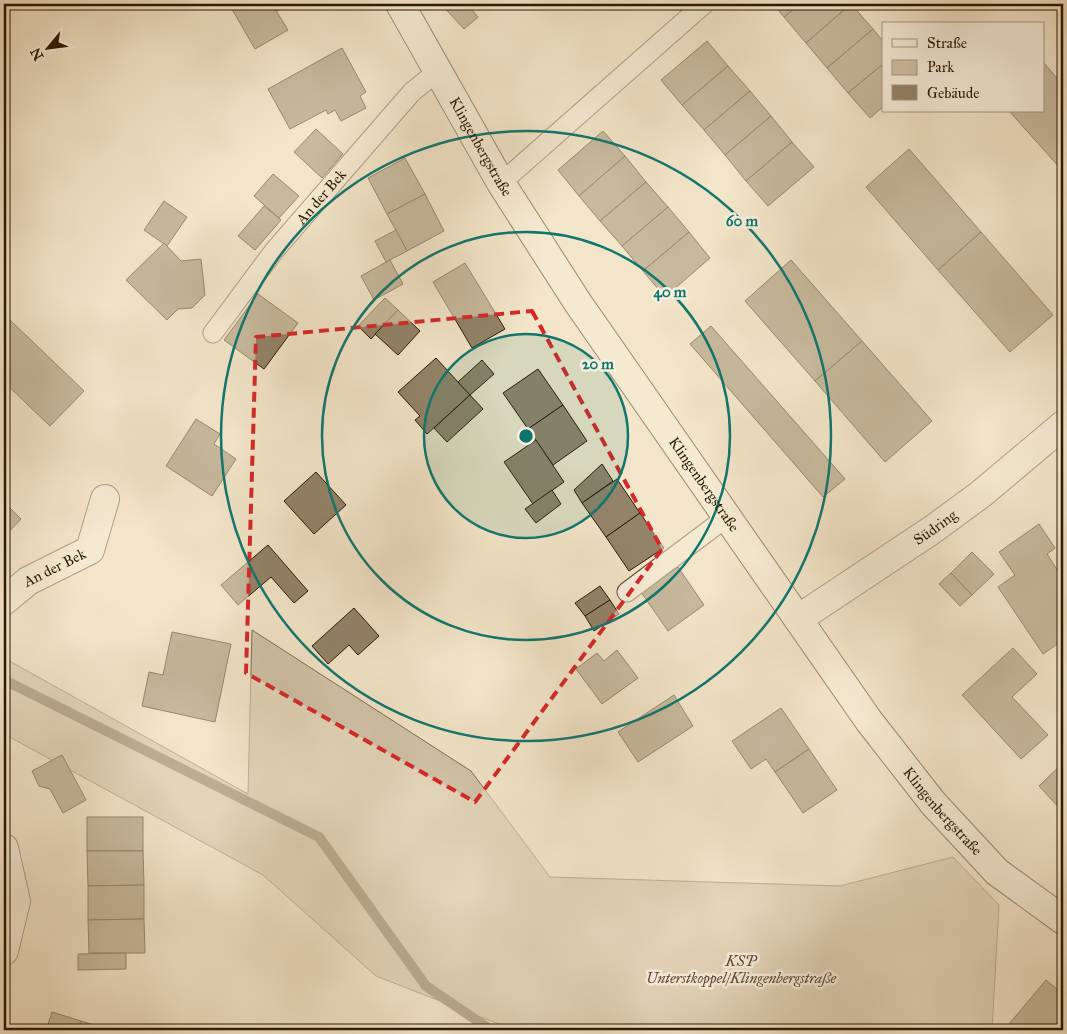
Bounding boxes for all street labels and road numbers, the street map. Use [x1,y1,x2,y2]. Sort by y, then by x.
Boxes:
street label: Klingenbergstraße [445,94,516,200]
street label: An der Bek [292,165,350,229]
street label: Klingenbergstraße [665,433,743,535]
street label: Südring [910,505,961,549]
street label: An der Bek [20,545,89,591]
street label: Klingenbergstraße [899,764,986,859]

